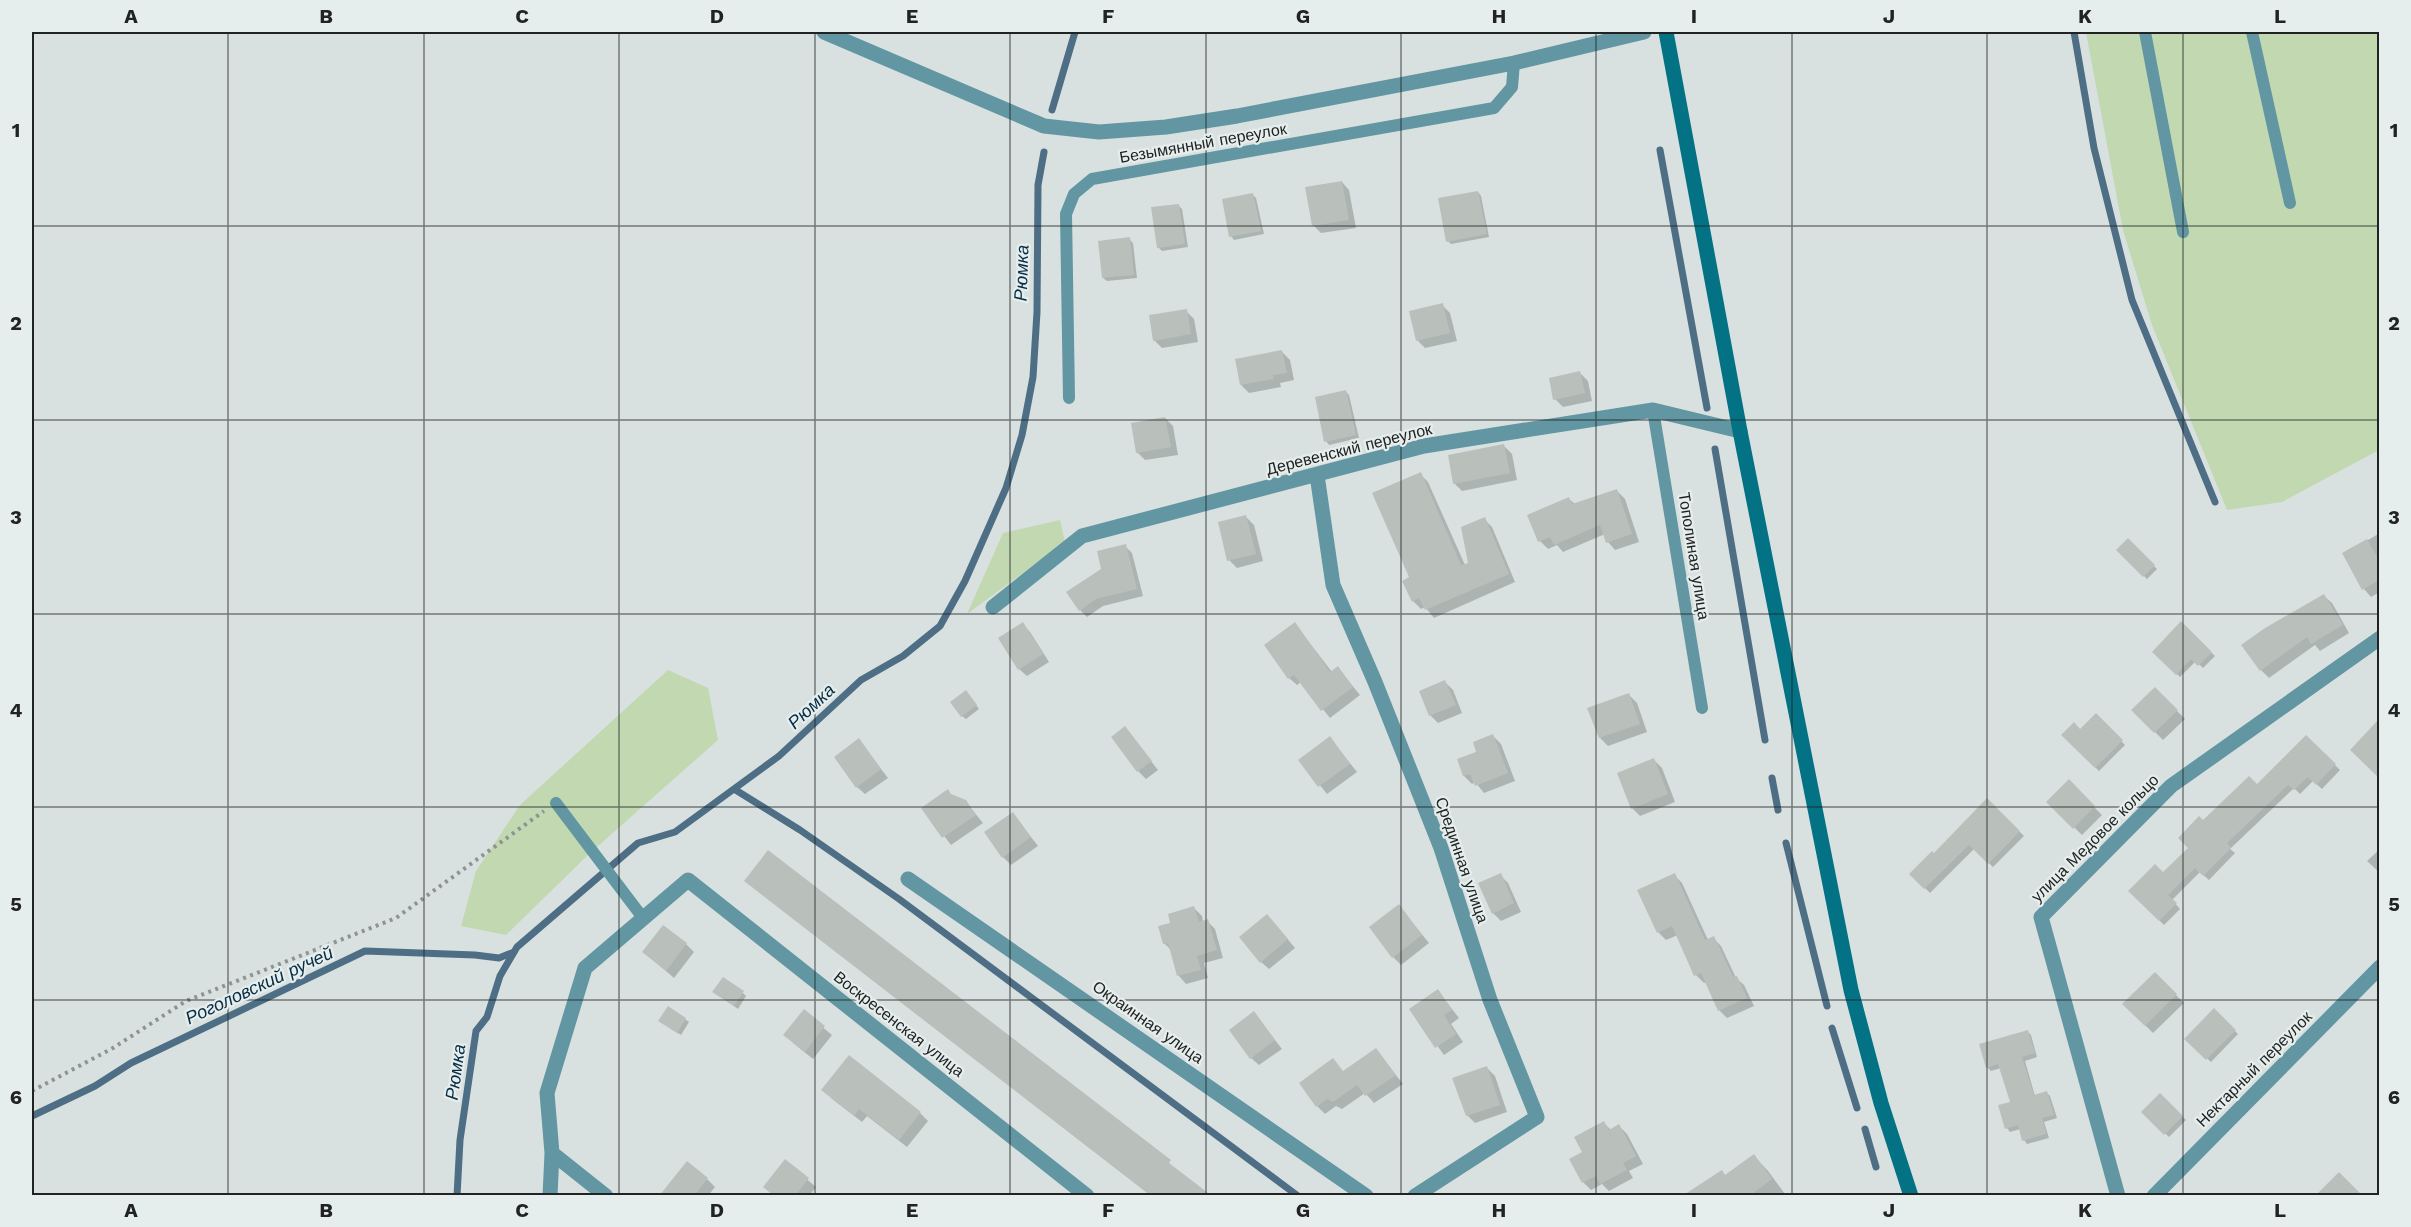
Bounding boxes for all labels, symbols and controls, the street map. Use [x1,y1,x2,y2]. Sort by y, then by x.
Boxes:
text: A [124,4,138,28]
text: B [319,4,333,28]
text: C [515,4,529,28]
text: D [710,4,724,28]
text: E [906,4,918,28]
text: F [1102,4,1114,28]
text: G [1296,4,1310,28]
text: H [1492,4,1506,28]
text: I [1691,4,1697,28]
text: J [1883,4,1895,28]
text: K [2078,4,2092,28]
text: L [2274,4,2286,28]
text: 1 [12,118,20,142]
text: 1 [2390,118,2398,142]
street label: Безымянный переулок [1118,119,1289,167]
water label: Рюмка [1010,244,1032,302]
text: 2 [10,311,22,335]
text: 2 [2388,311,2400,335]
street label: Деревенский переулок [1264,419,1435,479]
street label: Тополиная улица [1675,491,1713,621]
text: 3 [10,505,22,529]
text: 3 [2388,505,2400,529]
water label: Рюмка [783,679,839,733]
text: 4 [10,698,23,722]
text: 4 [2388,698,2401,722]
street label: улица Медовое кольцо [2027,770,2163,906]
street label: Срединная улица [1432,795,1492,926]
text: 5 [10,892,22,916]
text: 5 [2388,892,2400,916]
water label: Роголовский ручей [182,942,336,1028]
street label: Воскресенская улица [830,967,968,1081]
street label: Окраинная улица [1089,977,1207,1067]
street label: Нектарный переулок [2192,1007,2316,1131]
water label: Рюмка [441,1043,469,1101]
text: 6 [10,1085,22,1109]
text: 6 [2388,1085,2400,1109]
text: A [124,1198,138,1222]
text: B [319,1198,333,1222]
text: C [515,1198,529,1222]
text: D [710,1198,724,1222]
text: E [906,1198,918,1222]
text: F [1102,1198,1114,1222]
text: G [1296,1198,1310,1222]
text: H [1492,1198,1506,1222]
text: I [1691,1198,1697,1222]
text: J [1883,1198,1895,1222]
text: K [2078,1198,2092,1222]
text: L [2274,1198,2286,1222]

